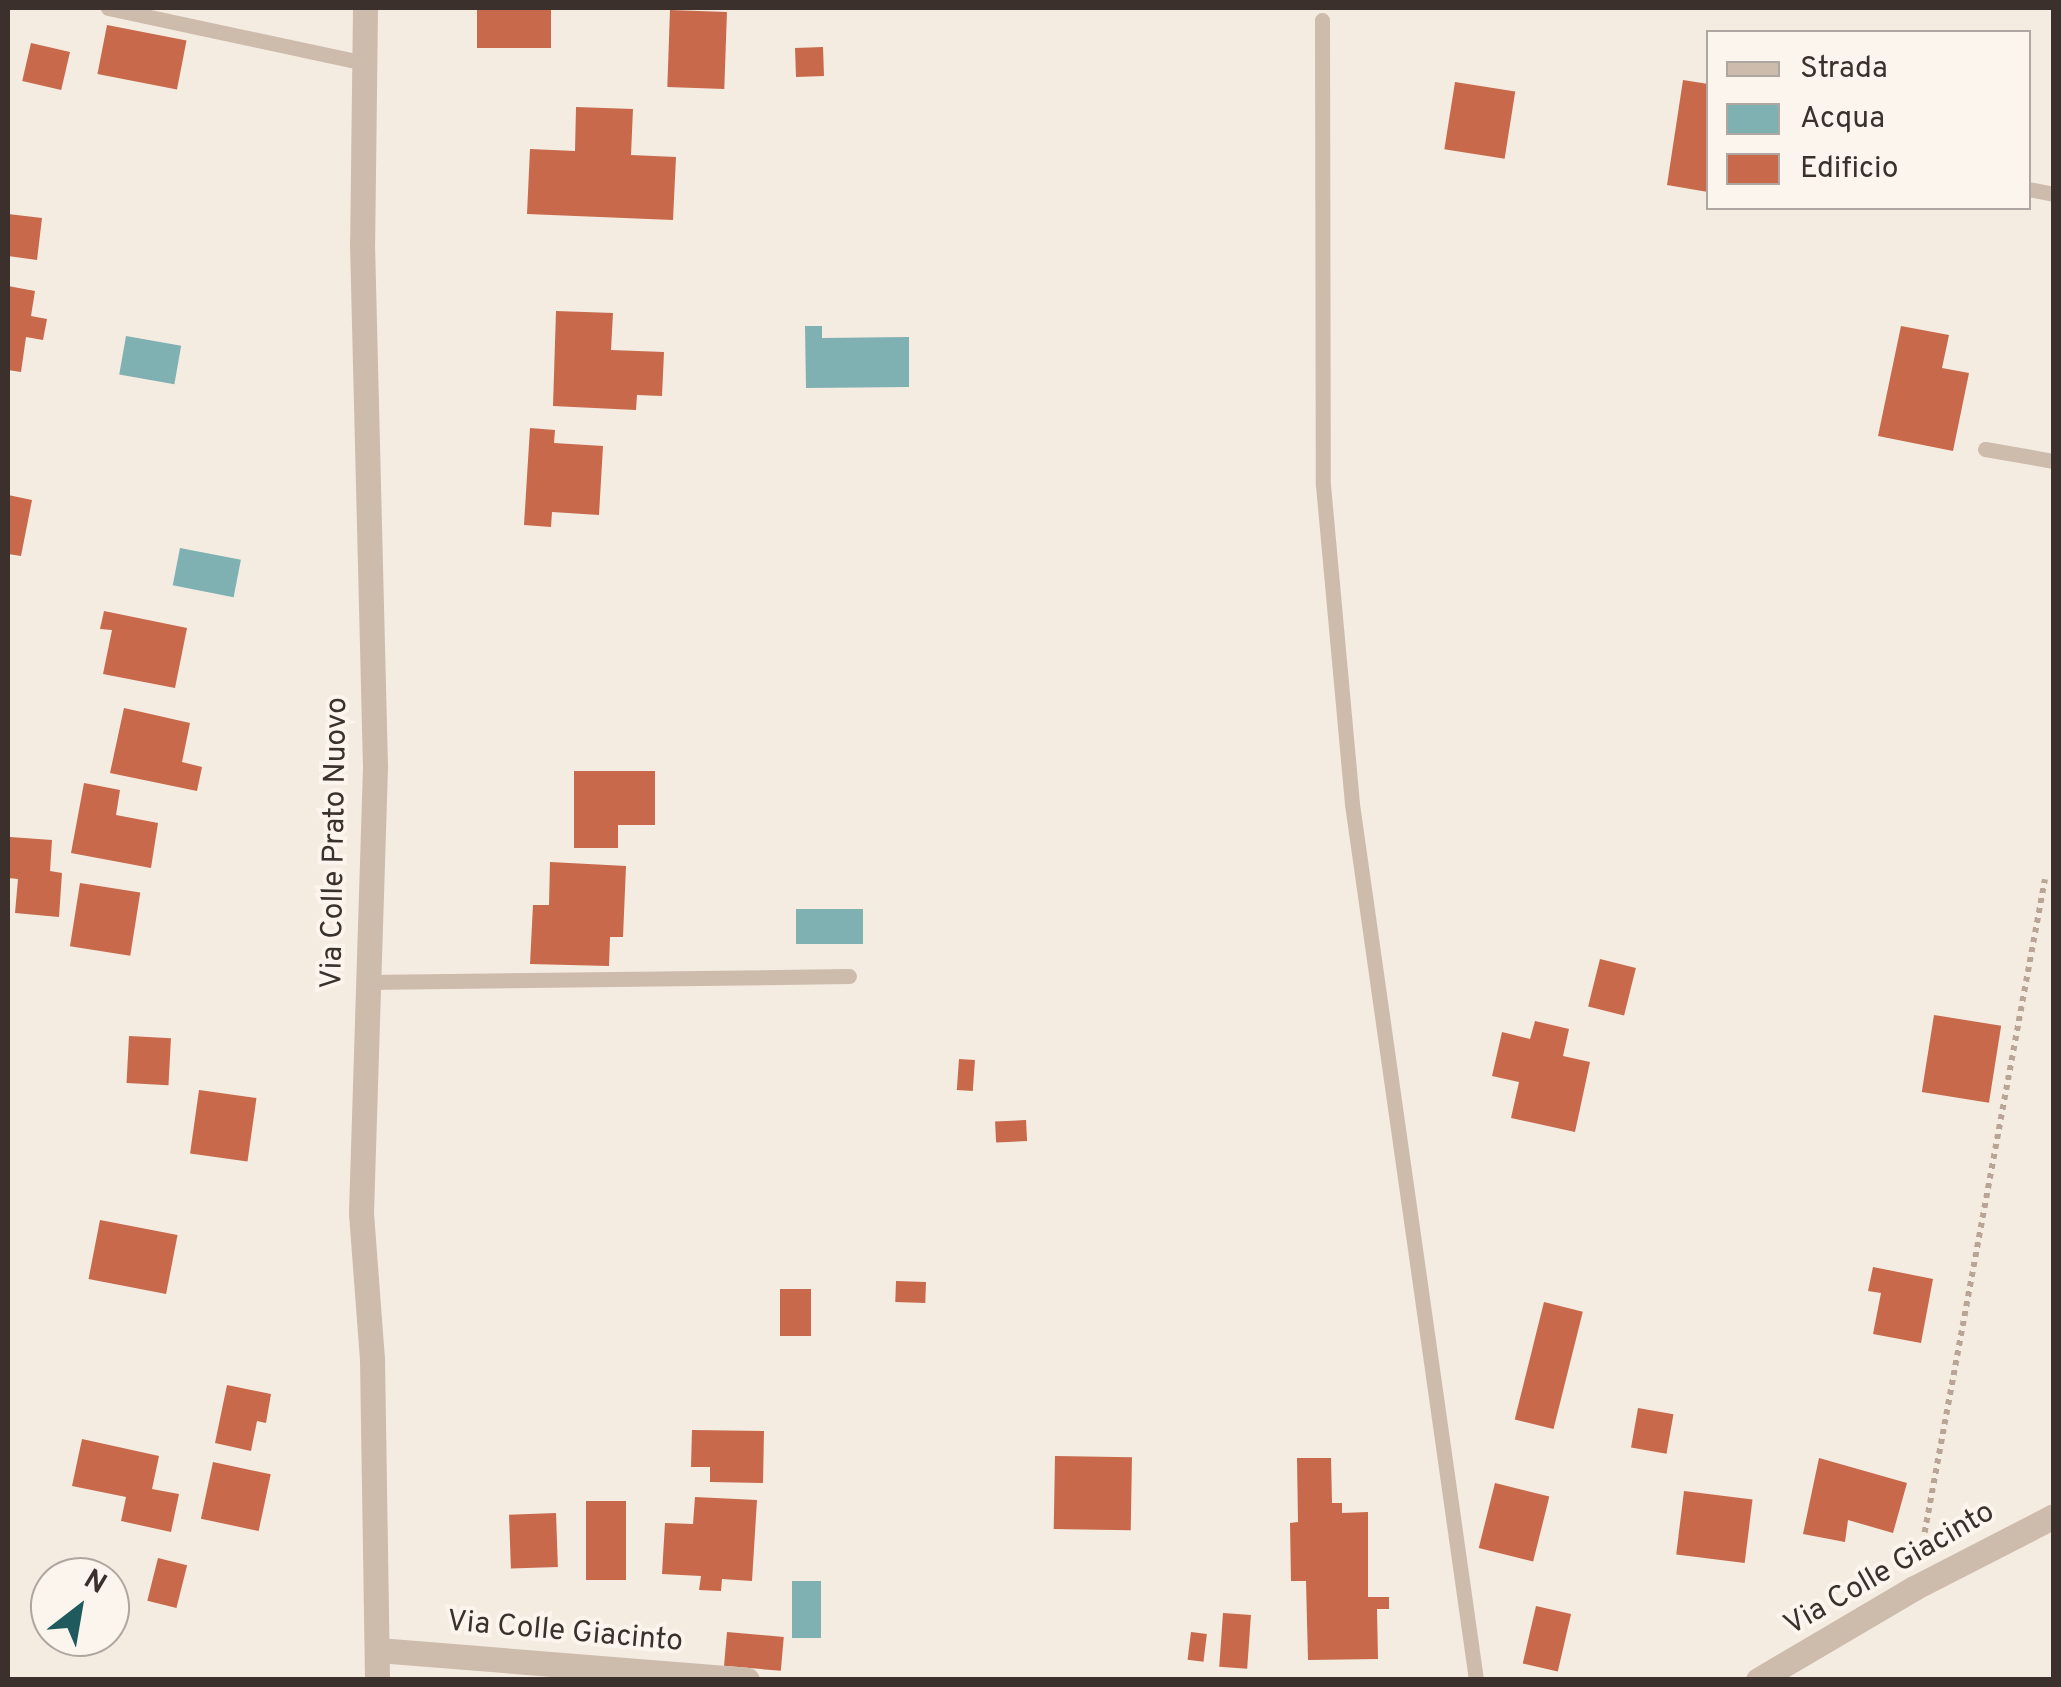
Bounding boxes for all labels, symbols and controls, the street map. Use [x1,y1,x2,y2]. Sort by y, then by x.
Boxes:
legend [1706,30,2031,210]
text: Strada [1800,51,1888,88]
text: Acqua [1800,101,1885,138]
text: Edificio [1800,151,1898,188]
street label: Via Colle Prato Nuovo [315,697,357,989]
street label: Via Colle Giacinto [1779,1495,2001,1645]
north arrow [30,1557,130,1657]
text: N [77,1562,112,1604]
street label: Via Colle Giacinto [446,1605,684,1661]

